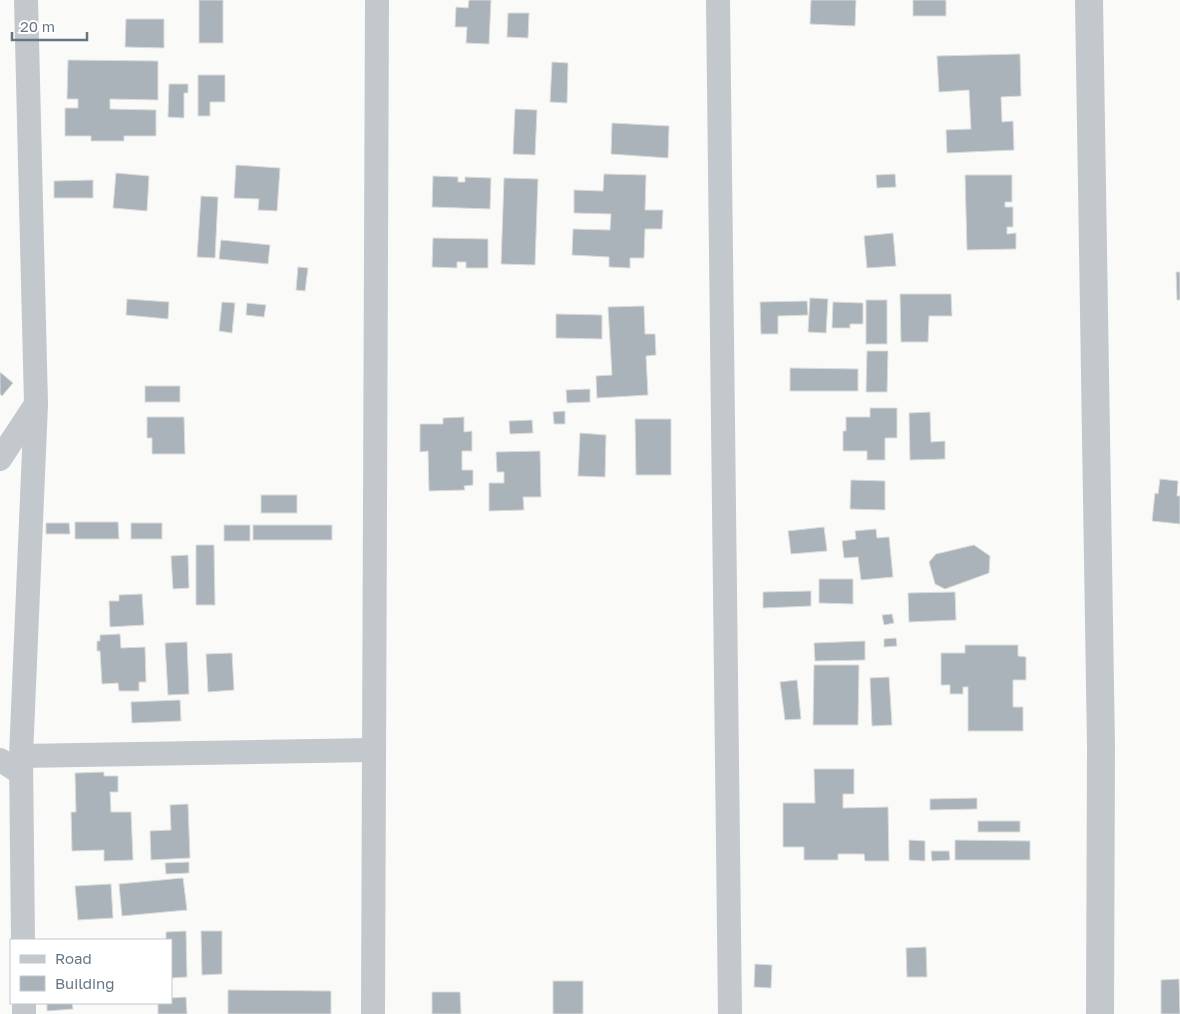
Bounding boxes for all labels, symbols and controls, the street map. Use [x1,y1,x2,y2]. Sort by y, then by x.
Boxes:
scale bar [12,10,88,42]
text: 20 m [20,17,55,35]
legend [10,939,172,1004]
text: Road [55,949,92,967]
text: Building [55,974,115,992]

